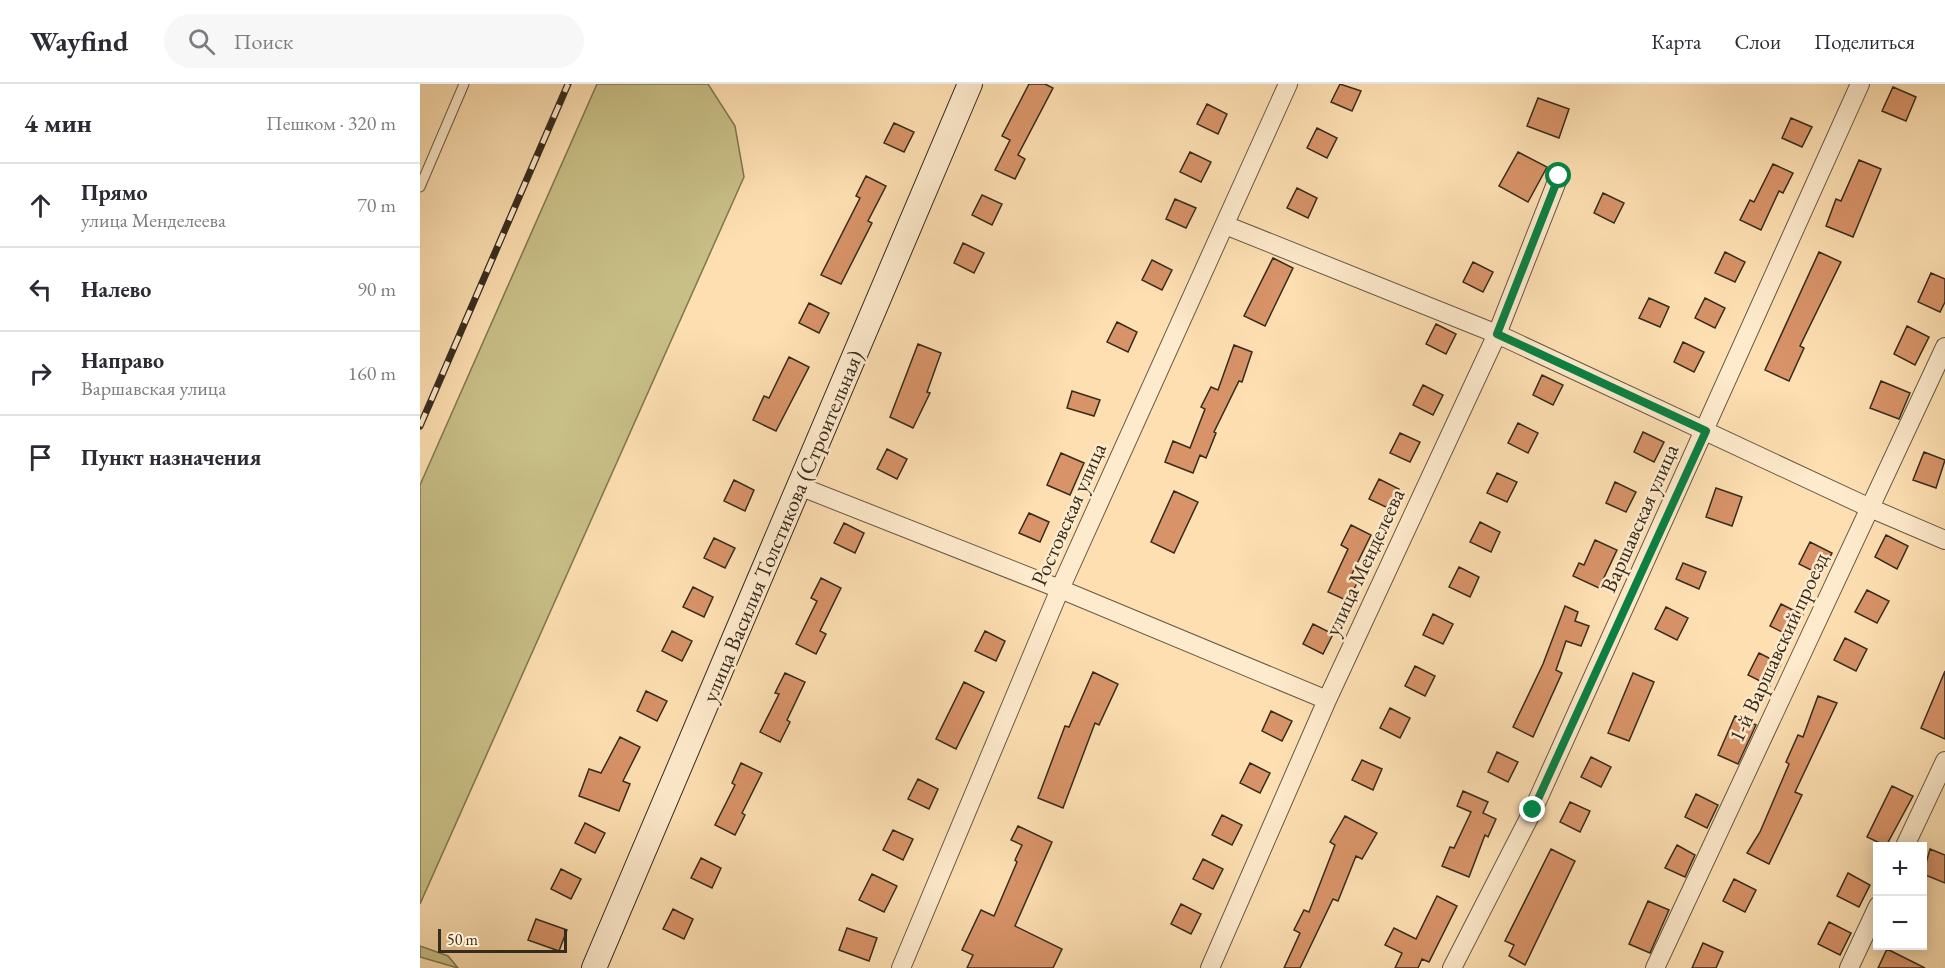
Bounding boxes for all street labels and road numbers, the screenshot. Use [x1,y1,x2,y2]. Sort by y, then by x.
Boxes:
street label: улица Василия Толстикова (Строительная) [695,346,870,707]
street label: Ростовская улица [1024,438,1113,590]
street label: Варшавская улица [1594,439,1685,597]
street label: улица Менделеева [1318,484,1411,641]
street label: 1-й Варшавский проезд [1722,548,1835,747]

